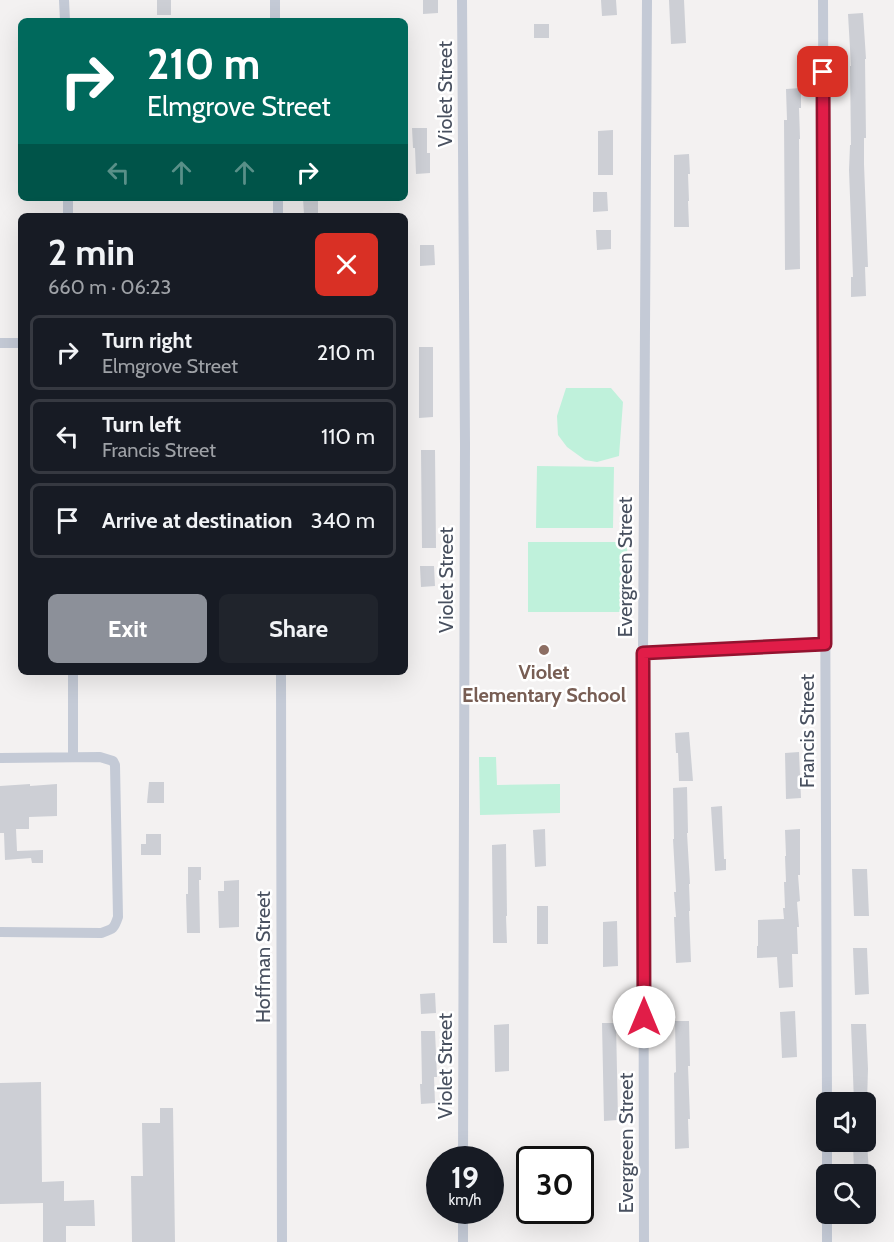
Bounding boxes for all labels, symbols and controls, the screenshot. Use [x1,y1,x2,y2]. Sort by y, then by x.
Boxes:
text: 210 m [147,38,260,90]
street label: Violet Street [433,41,457,147]
icon: right [48,42,126,120]
pin [797,46,848,97]
icon: arrive [806,55,839,88]
text: Elmgrove Street [147,90,331,123]
icon: left [102,156,135,189]
icon: ahead [165,156,198,189]
icon: ahead [228,156,261,189]
icon: right [291,156,324,189]
text: 2 min [48,230,135,274]
button: close [315,233,378,296]
text: 660 m · 06:23 [48,275,171,299]
text: Turn right [102,327,192,354]
icon: right [51,336,84,369]
text: 210 m [317,339,375,366]
text: Elmgrove Street [102,354,238,378]
text: Turn left [102,411,181,438]
icon: left [51,420,84,453]
text: 110 m [321,423,375,450]
text: Francis Street [102,438,216,462]
street label: Evergreen Street [613,497,637,637]
icon: arrive [51,504,84,537]
text: Arrive at destination [102,507,292,534]
text: 340 m [311,507,375,534]
street label: Violet Street [434,527,458,633]
button: Exit [48,594,207,663]
button: Share [219,594,378,663]
marker: Violet Elementary School [537,643,551,657]
place label: Violet Elementary School [462,660,626,707]
street label: Francis Street [795,674,819,788]
street label: Hoffman Street [251,891,275,1023]
position arrow [612,985,676,1049]
street label: Violet Street [433,1013,457,1119]
street label: Evergreen Street [614,1073,638,1213]
map controls [816,1092,876,1224]
button: sound [816,1092,876,1152]
speed limit sign: 30 [516,1146,594,1224]
text: 19 [451,1159,479,1196]
button: search [816,1164,876,1224]
text: km/h [449,1191,481,1209]

